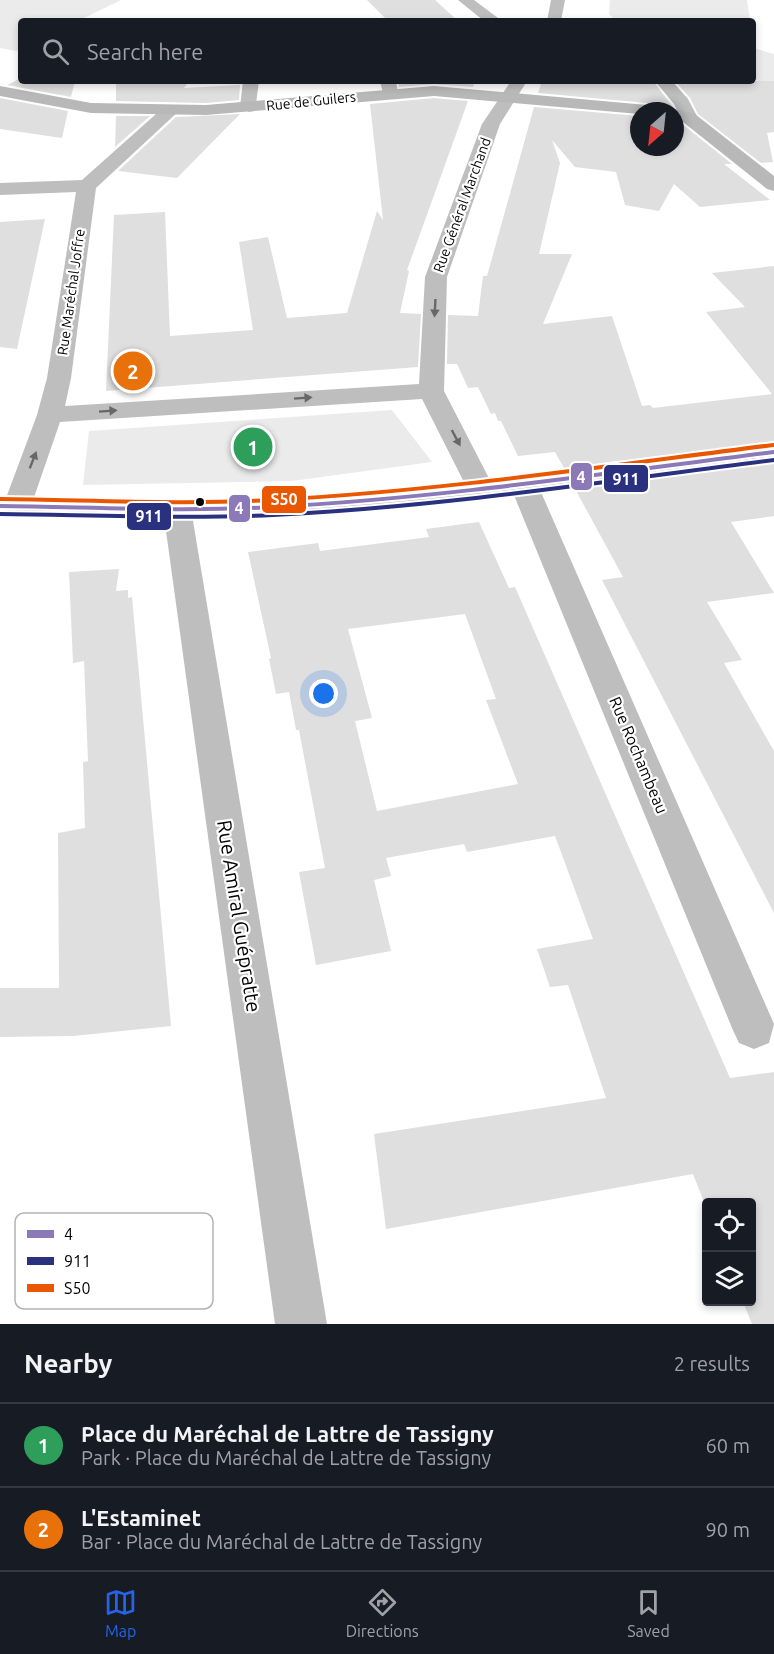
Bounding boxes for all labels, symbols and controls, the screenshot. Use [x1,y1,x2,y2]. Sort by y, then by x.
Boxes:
search box [18,18,756,84]
icon: search [39,35,72,68]
text: Search here [87,39,203,64]
street label: Rue de Guilers [265,88,357,114]
north arrow [630,102,684,156]
street label: Rue Général Marchand [430,135,494,275]
street label: Rue Maréchal Joffre [54,228,88,356]
one-way arrow [430,298,439,317]
pin: 2 [114,348,152,394]
one-way arrow [293,394,312,403]
one-way arrow [98,406,117,415]
pin: 1 [234,424,272,470]
one-way arrow [451,430,461,447]
one-way arrow [28,451,38,469]
line badge: 4 [570,462,593,491]
line badge: 911 [603,464,649,493]
text: 4 [576,468,586,486]
text: 911 [612,470,640,488]
line badge: S50 [261,485,307,514]
text: S50 [270,490,298,508]
line badge: 4 [228,494,251,523]
unlabelled marker [194,496,206,508]
text: 4 [234,499,244,517]
line badge: 911 [126,502,172,531]
text: 911 [135,507,163,525]
your location [309,679,338,708]
street label: Rue Rochambeau [606,694,672,816]
street label: Rue Amiral Guépratte [213,818,266,1014]
map controls [702,1198,756,1306]
button: locate [702,1198,756,1252]
legend [15,1213,213,1309]
text: 4 [64,1225,73,1243]
text: 911 [64,1252,91,1270]
button: layers [702,1252,756,1306]
text: S50 [64,1279,90,1297]
text: Nearby [24,1349,112,1378]
text: 2 results [674,1352,750,1375]
text: Place du Maréchal de Lattre de Tassigny [81,1421,494,1446]
text: 1 [38,1434,49,1457]
text: 60 m [706,1434,750,1457]
text: Park · Place du Maréchal de Lattre de Tassigny [81,1446,491,1469]
text: L'Estaminet [81,1505,201,1530]
text: 2 [38,1518,49,1541]
text: 90 m [706,1518,750,1541]
text: Bar · Place du Maréchal de Lattre de Tassigny [81,1530,482,1553]
tab: Map [104,1586,137,1640]
tab: Directions [346,1586,419,1640]
tab: Saved [627,1586,670,1640]

